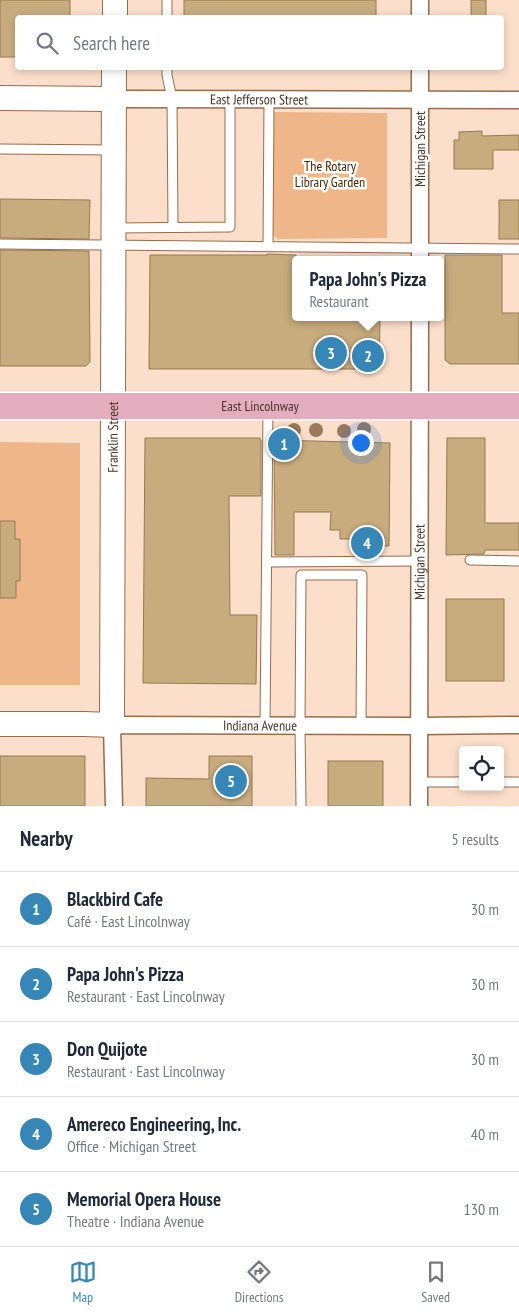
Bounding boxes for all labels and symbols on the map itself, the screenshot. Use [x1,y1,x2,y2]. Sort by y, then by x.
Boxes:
street label: East Jefferson Street [210,90,308,108]
street label: Michigan Street [411,111,429,187]
park label: The Rotary Library Garden [295,157,365,191]
pin: 3 [315,334,347,372]
pin: 2 [352,337,384,375]
street label: East Lincolnway [221,397,300,415]
street label: Franklin Street [104,401,122,473]
pin: 1 [268,425,300,463]
your location [348,430,374,456]
pin: 4 [351,524,383,562]
street label: Michigan Street [410,524,429,600]
street label: Indiana Avenue [223,716,297,735]
pin: 5 [215,762,247,800]

